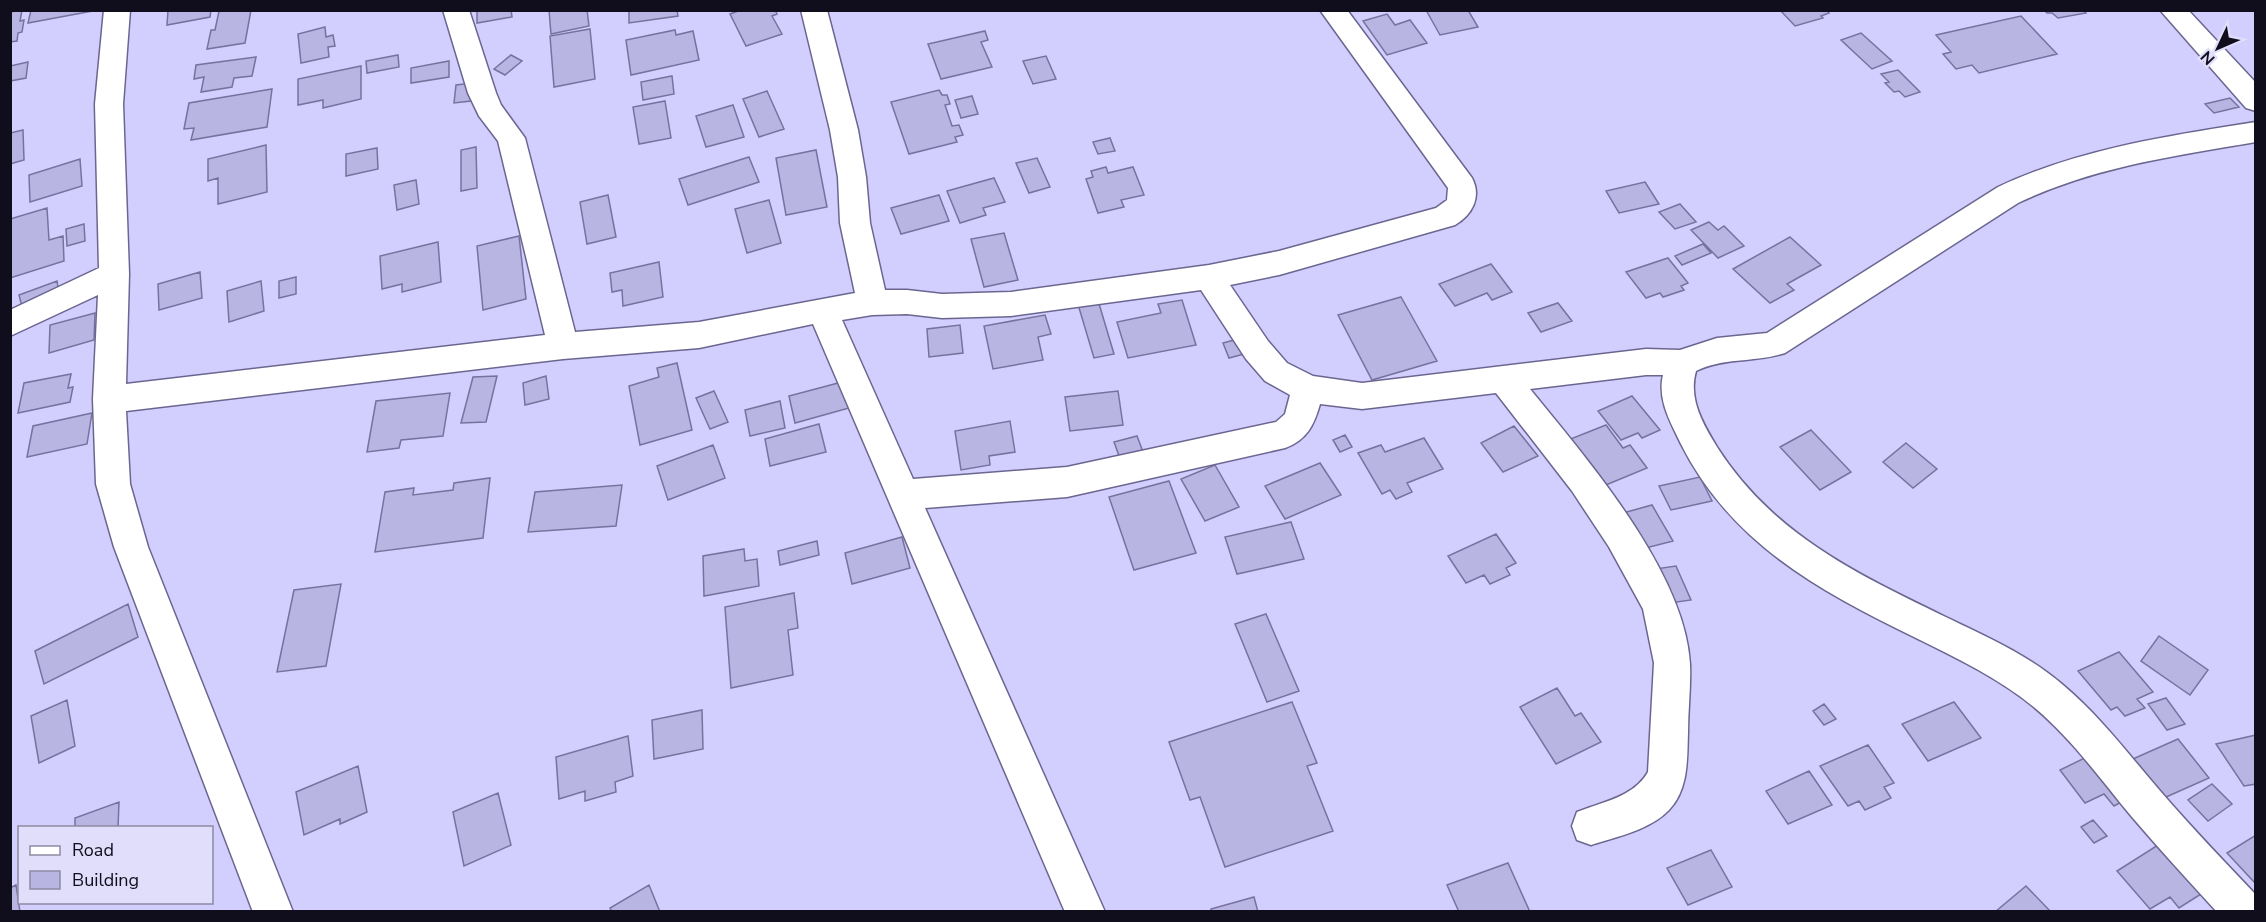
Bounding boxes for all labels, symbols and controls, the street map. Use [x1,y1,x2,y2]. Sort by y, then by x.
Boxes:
north arrow [2188,18,2248,78]
text: N [2196,46,2220,70]
legend [18,826,213,904]
text: Road [72,838,114,862]
text: Building [72,868,139,892]

